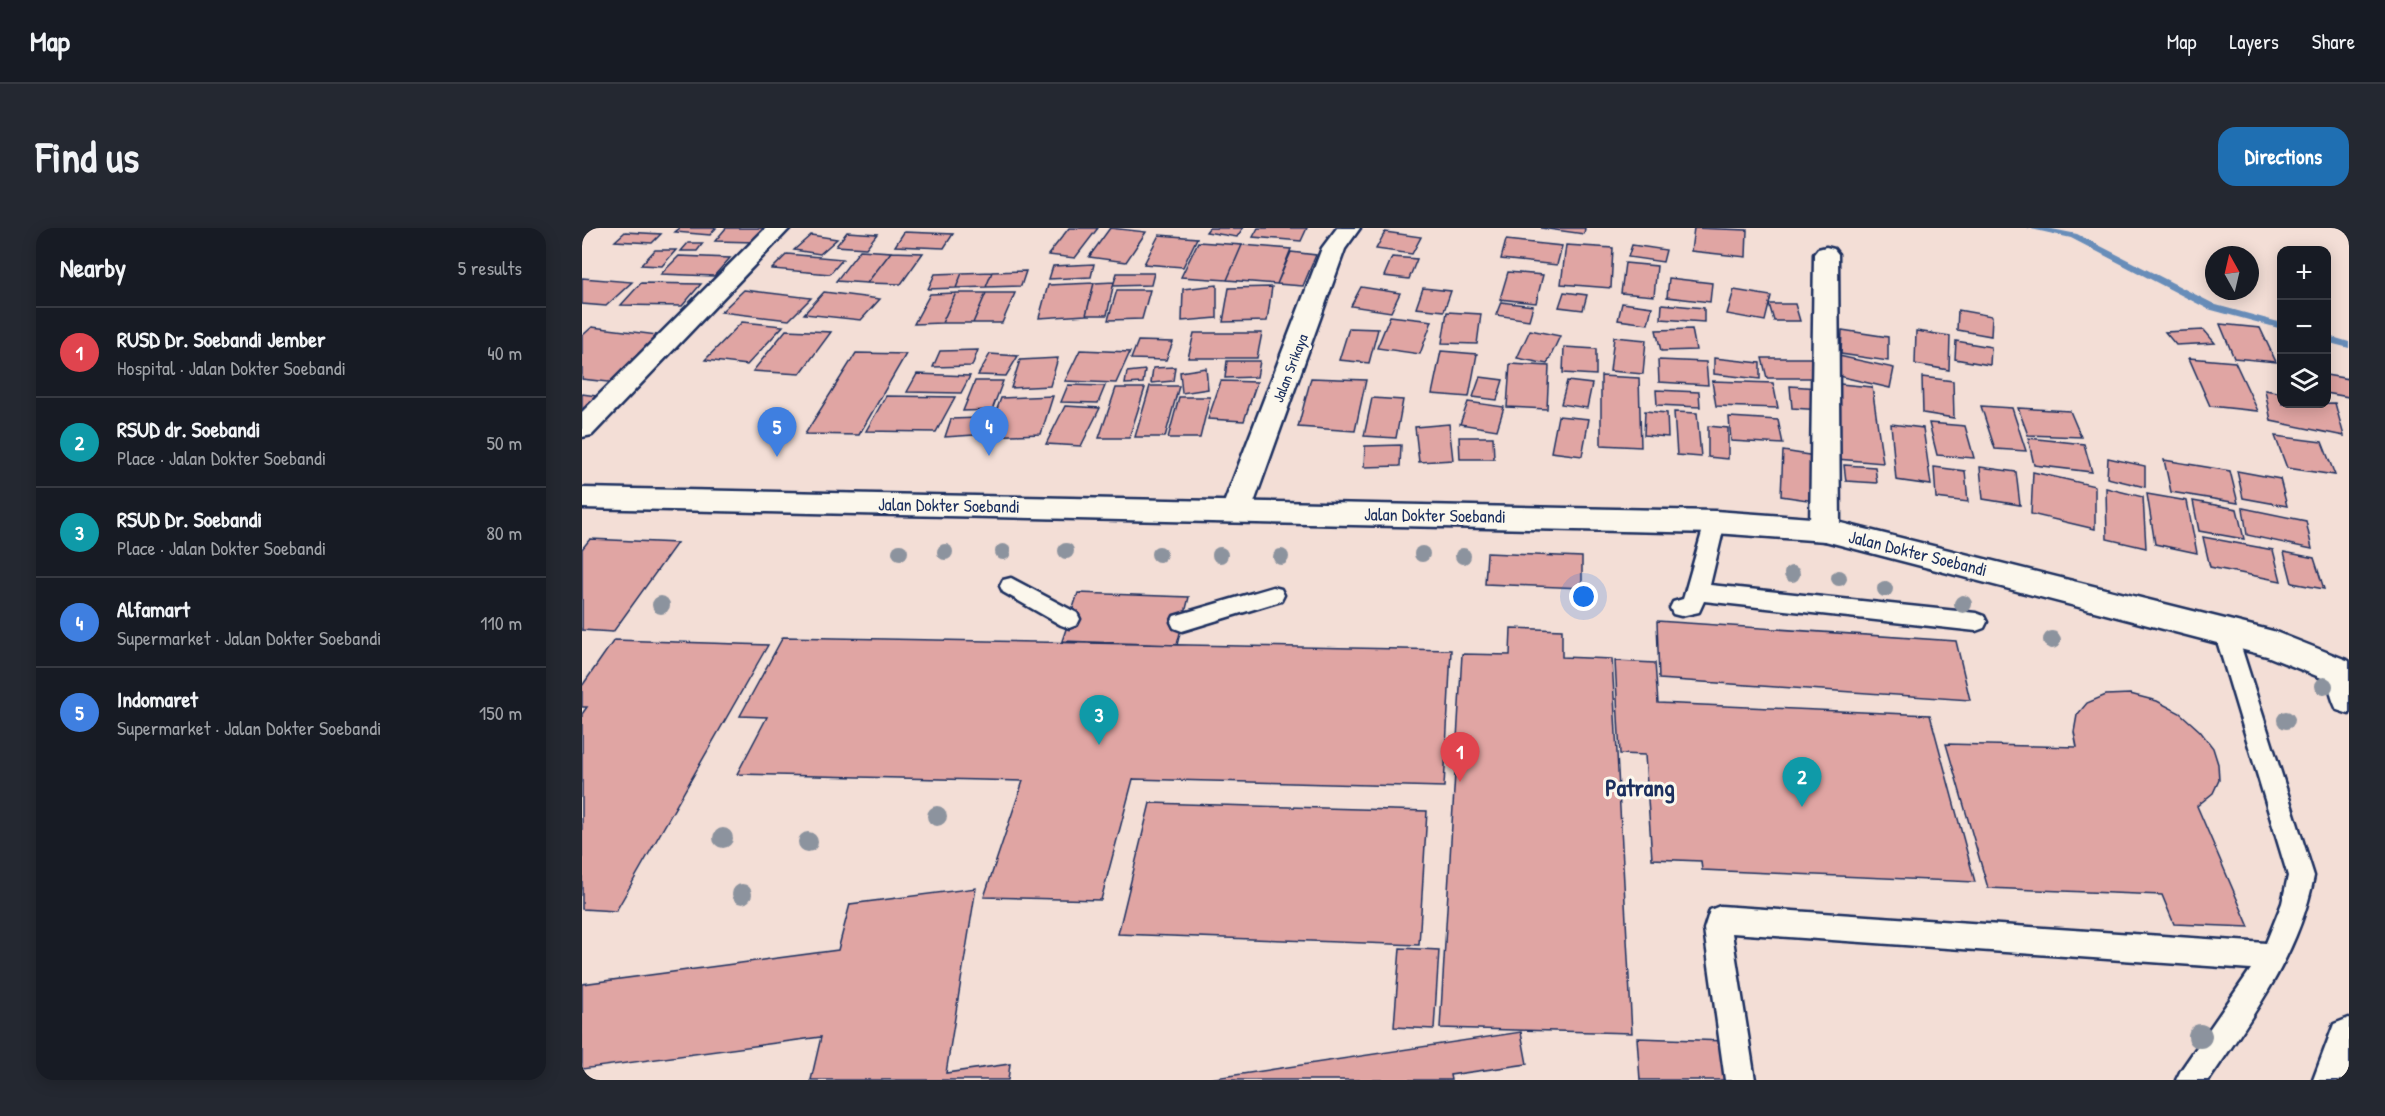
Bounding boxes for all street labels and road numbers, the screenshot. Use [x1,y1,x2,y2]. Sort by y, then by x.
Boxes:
street label: Jalan Srikaya [1267,331,1313,405]
street label: Jalan Dokter Soebandi [878,491,1020,519]
street label: Jalan Dokter Soebandi [1364,501,1506,529]
street label: Jalan Dokter Soebandi [1846,524,1990,582]

